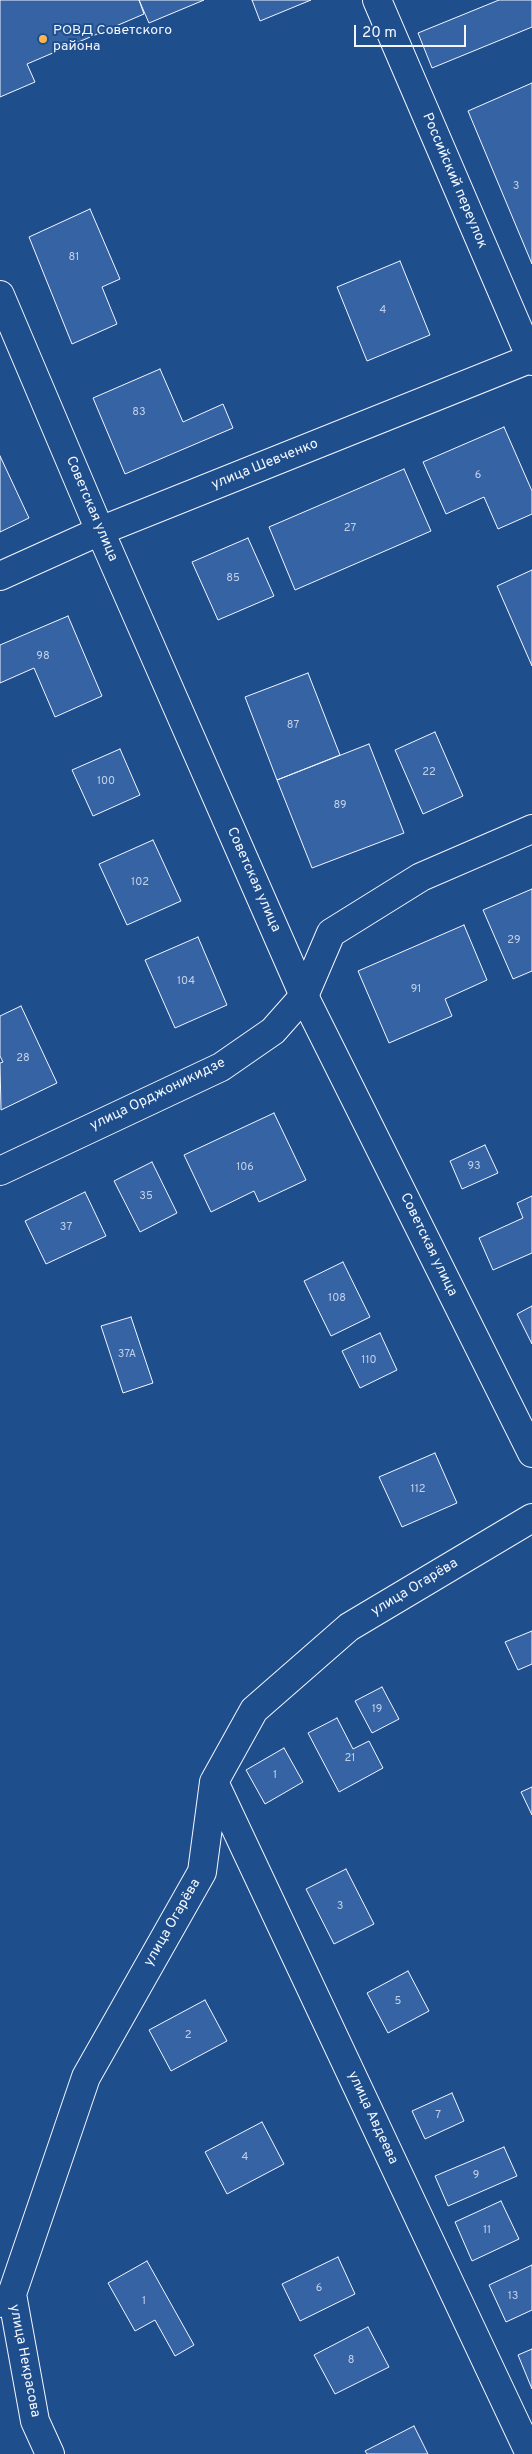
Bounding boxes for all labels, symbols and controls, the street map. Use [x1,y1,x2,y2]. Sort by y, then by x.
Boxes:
scale bar [357,15,470,47]
place label: РОВД Советского района [53,23,172,56]
text: 20 m [362,24,397,43]
marker: РОВД Советского района [37,33,49,45]
street label: Российский переулок [418,111,490,251]
house number: 3 [513,180,519,194]
house number: 81 [69,251,79,265]
house number: 4 [380,304,386,318]
house number: 83 [132,406,146,420]
street label: улица Шевченко [209,436,321,494]
street label: Советская улица [61,454,121,564]
house number: 6 [475,469,481,483]
house number: 27 [344,522,356,536]
house number: 85 [226,572,240,586]
house number: 98 [36,650,50,664]
house number: 87 [287,719,299,733]
house number: 22 [422,766,436,780]
house number: 100 [97,775,115,789]
house number: 89 [333,799,347,813]
street label: Советская улица [222,825,284,935]
house number: 102 [131,876,149,890]
house number: 29 [507,934,521,948]
house number: 104 [177,975,195,989]
house number: 91 [411,983,421,997]
house number: 28 [16,1052,30,1066]
street label: улица Орджоникидзе [88,1055,228,1135]
house number: 93 [467,1160,481,1174]
house number: 106 [236,1161,254,1175]
house number: 35 [139,1190,153,1204]
street label: Советская улица [396,1191,460,1299]
house number: 37 [60,1221,72,1235]
house number: 108 [328,1292,346,1306]
house number: 37А [118,1348,136,1362]
house number: 110 [361,1354,377,1368]
house number: 112 [411,1483,425,1497]
street label: улица Огарёва [369,1555,461,1621]
house number: 19 [372,1703,382,1717]
house number: 21 [345,1752,355,1766]
house number: 1 [273,1769,277,1783]
street label: улица Огарёва [141,1876,205,1970]
house number: 3 [337,1900,343,1914]
house number: 5 [395,1995,401,2009]
house number: 2 [185,2029,191,2043]
street label: улица Авдеева [343,2069,401,2167]
house number: 7 [435,2109,441,2123]
house number: 4 [242,2151,248,2165]
house number: 9 [473,2169,479,2183]
house number: 11 [483,2224,491,2238]
house number: 6 [316,2282,322,2296]
house number: 13 [508,2290,518,2304]
house number: 1 [142,2295,146,2309]
street label: улица Некрасова [5,2303,43,2419]
house number: 8 [348,2354,354,2368]

